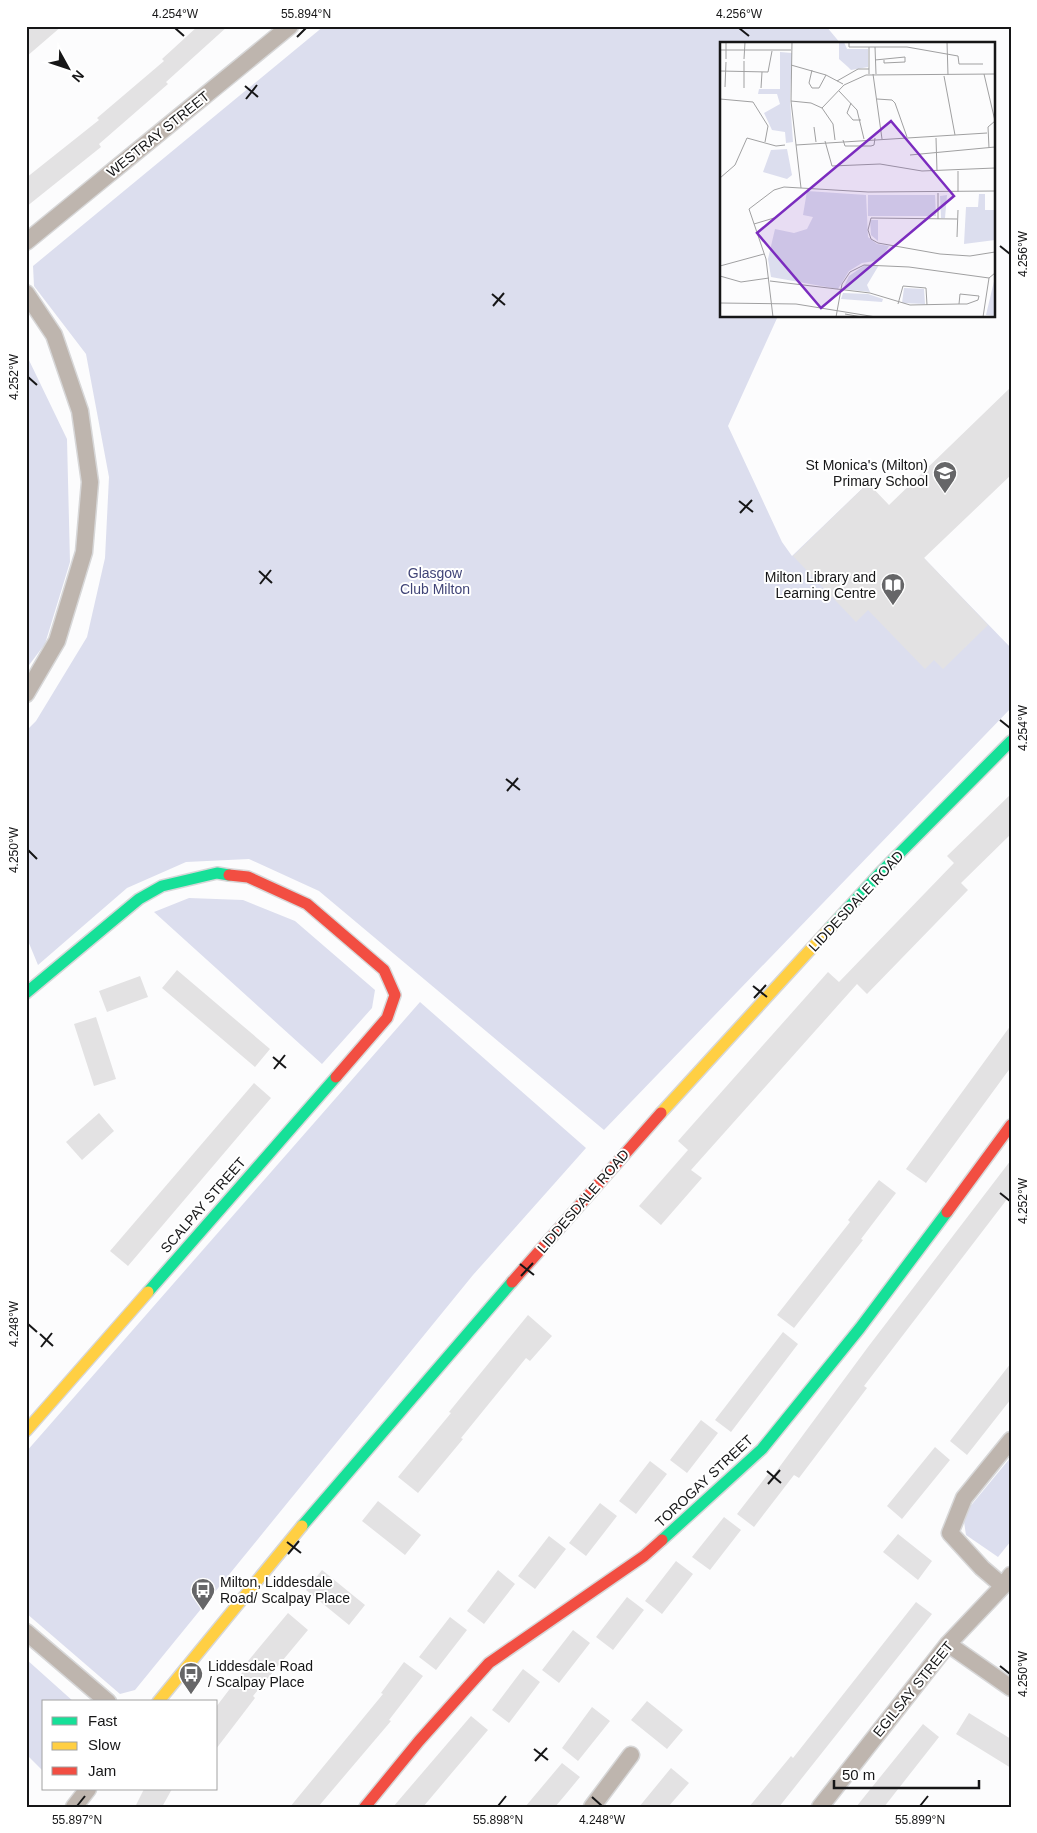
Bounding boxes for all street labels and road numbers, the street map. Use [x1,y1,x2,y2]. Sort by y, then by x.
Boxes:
street label: WESTRAY STREET [104,88,213,180]
street label: LIDDESDALE ROAD [805,847,907,955]
street label: LIDDESDALE ROAD [534,1146,632,1256]
street label: SCALPAY STREET [157,1154,249,1256]
street label: TOROGAY STREET [652,1431,756,1530]
street label: EGILSAY STREET [870,1638,957,1740]

